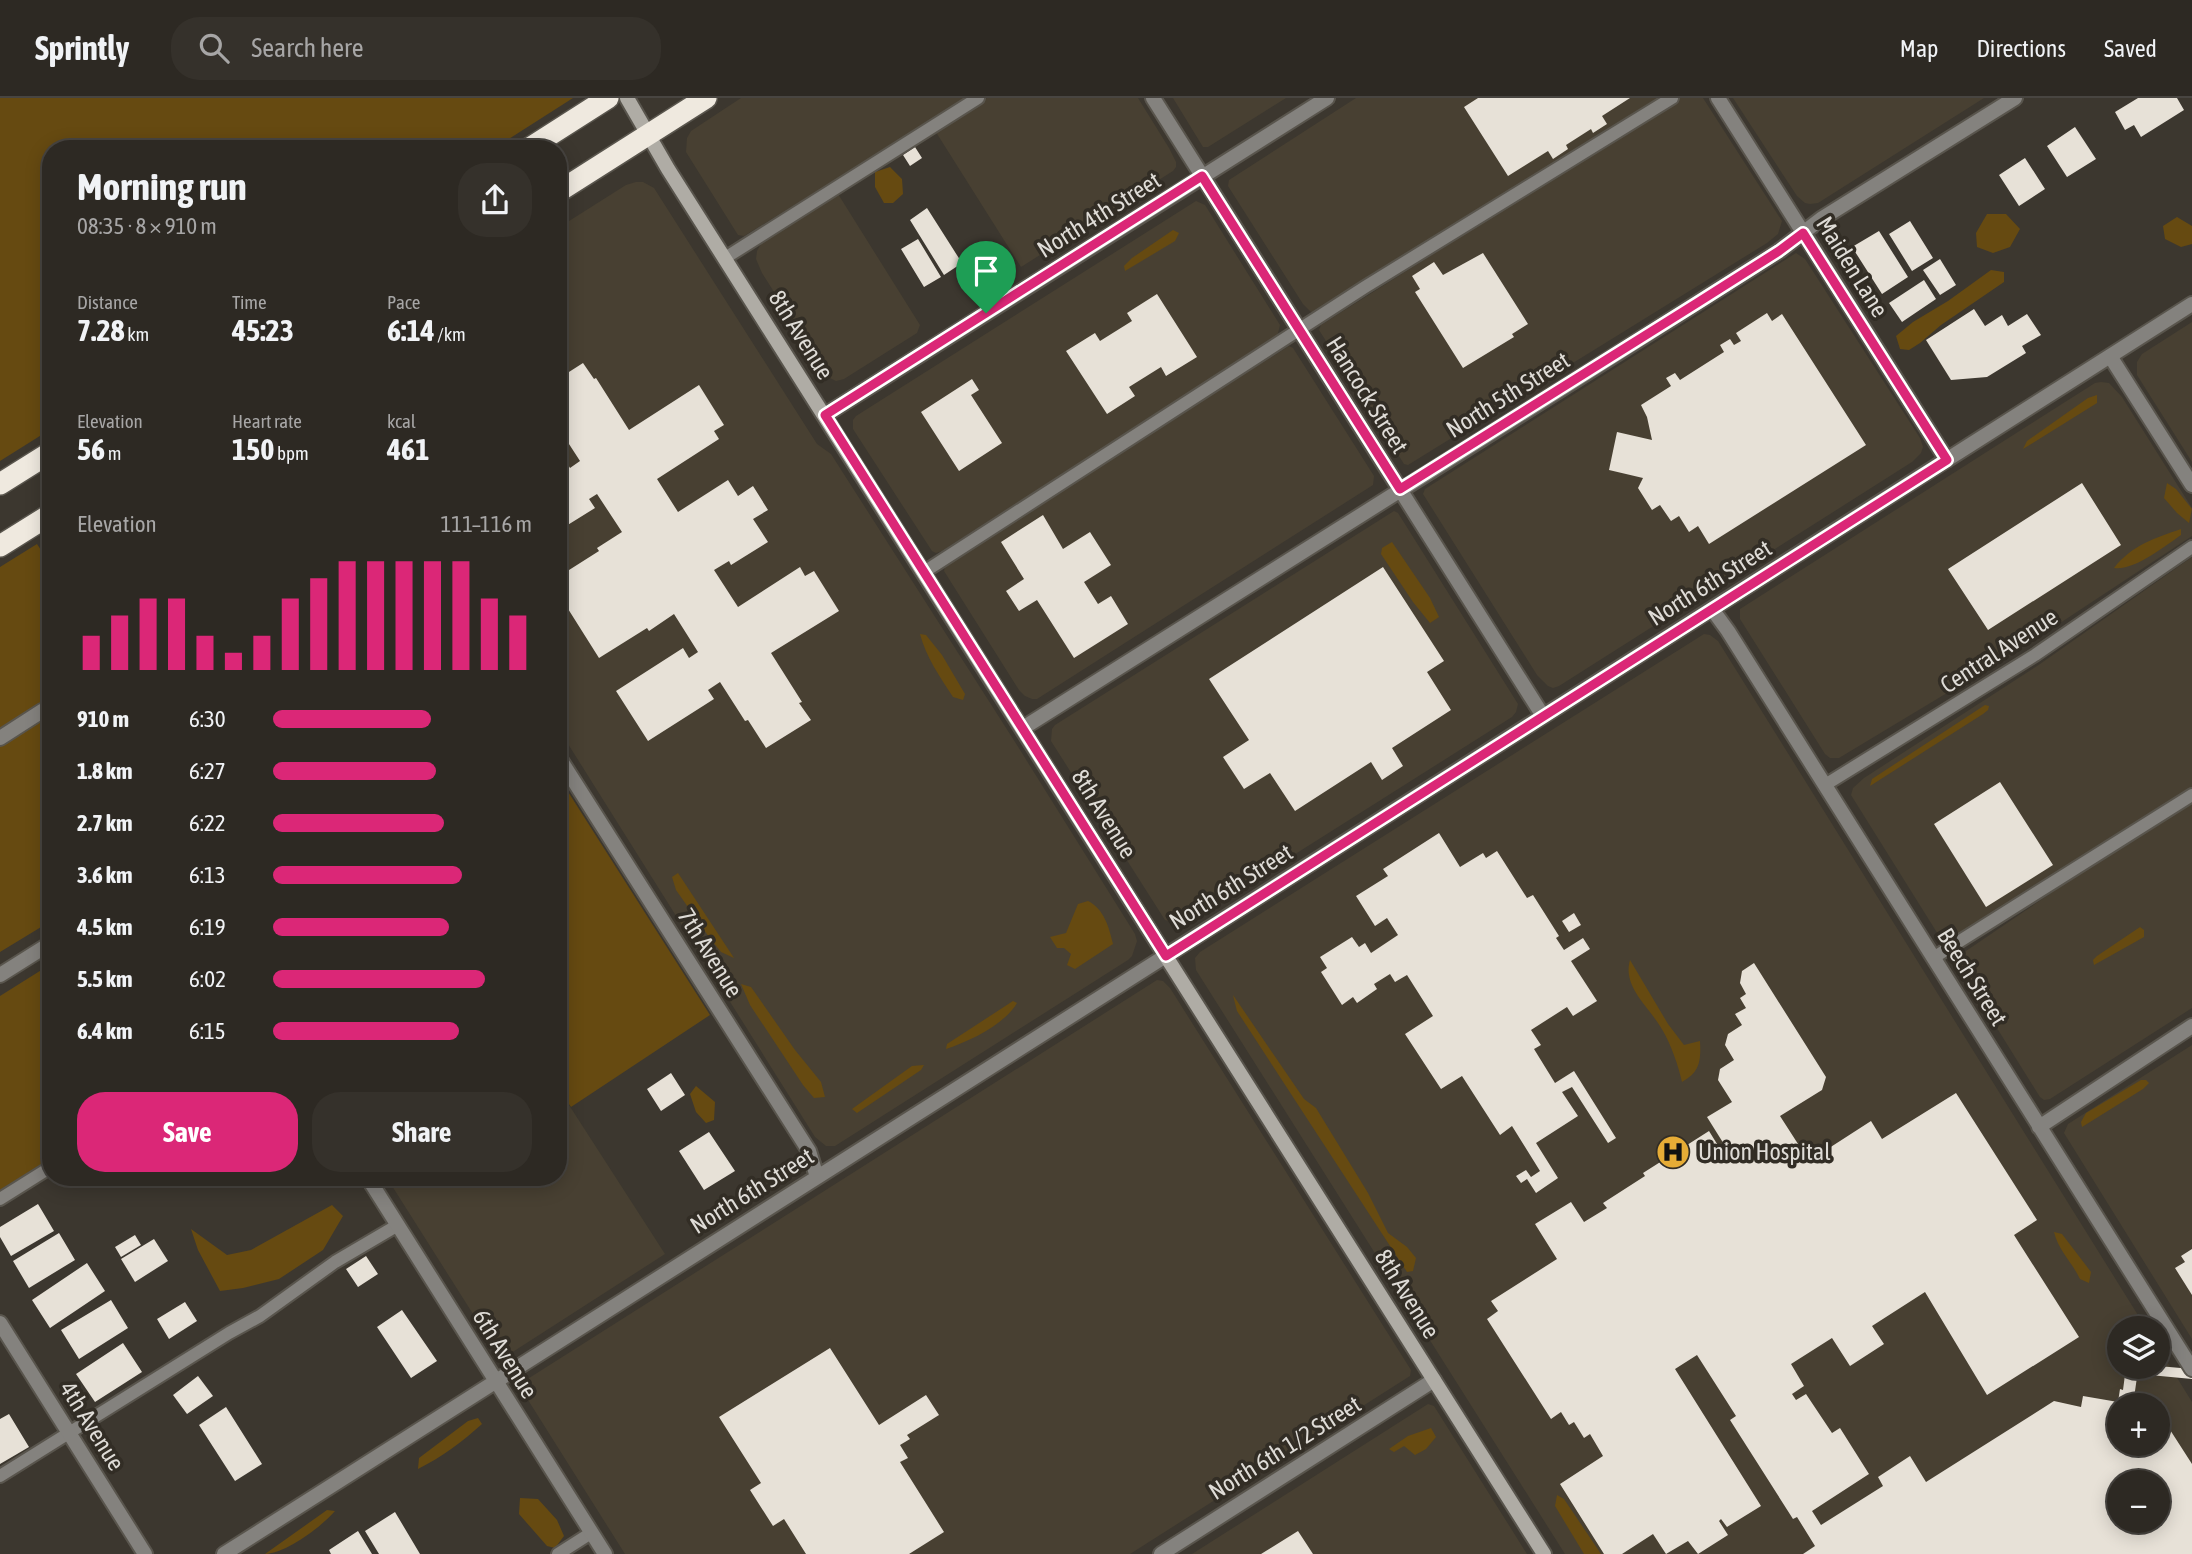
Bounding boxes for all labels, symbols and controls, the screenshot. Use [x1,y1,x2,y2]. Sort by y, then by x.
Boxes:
search box [171,17,661,80]
text: Sprintly [35,29,129,67]
icon: search [195,29,233,67]
text: Search here [251,33,364,63]
text: Map [1900,35,1938,62]
text: Directions [1976,35,2066,62]
text: Saved [2104,35,2157,62]
button: share [458,163,532,237]
text: Morning run [77,165,247,208]
street label: North 4th Street [1032,166,1165,263]
street label: Maiden Lane [1811,212,1894,322]
text: 08:35 · 8 × 910 m [77,213,217,239]
pin [956,241,1016,313]
icon: arrive [967,252,1005,290]
street label: 8th Avenue [764,285,839,384]
text: Distance [77,291,138,313]
text: Time [232,291,267,313]
text: Pace [387,291,420,313]
text: 7.28 [77,313,125,347]
text: 45:23 [232,313,294,347]
text: 6:14 [387,313,435,347]
text: km [125,323,149,345]
text: /km [435,323,466,345]
street label: Hancock Street [1321,331,1414,458]
street label: North 5th Street [1441,346,1574,443]
text: Elevation [77,410,143,432]
text: Heart rate [232,410,302,432]
text: kcal [387,410,416,432]
text: 56 [77,432,105,466]
text: 150 [232,432,274,466]
text: 461 [387,432,429,466]
text: m [105,442,122,464]
text: bpm [274,442,309,464]
text: Elevation [77,511,157,537]
text: 111–116 m [441,511,532,537]
street label: North 6th Street [1643,534,1776,631]
street label: Central Avenue [1935,603,2062,698]
text: 910 m [77,706,129,732]
text: 6:30 [189,706,226,732]
text: 1.8 km [77,758,133,784]
text: 6:27 [189,758,226,784]
street label: 8th Avenue [1067,764,1142,863]
text: 2.7 km [77,810,133,836]
text: 6:22 [189,810,226,836]
street label: North 6th Street [1164,838,1297,935]
text: 3.6 km [77,862,133,888]
text: 6:13 [189,862,226,888]
street label: 7th Avenue [673,903,748,1002]
text: 4.5 km [77,914,133,940]
text: 6:19 [189,914,226,940]
street label: Beech Street [1932,923,2013,1030]
text: 5.5 km [77,966,133,992]
text: 6:02 [189,966,226,992]
text: 6.4 km [77,1018,133,1044]
text: 6:15 [189,1018,226,1044]
button: Save [77,1092,298,1172]
button: Share [312,1092,532,1172]
hospital icon: Union Hospital [1654,1133,1692,1171]
place label: Union Hospital [1698,1138,1831,1165]
street label: North 6th Street [685,1142,818,1239]
street label: 8th Avenue [1370,1244,1445,1343]
street label: 6th Avenue [468,1304,543,1403]
map controls [2107,1316,2170,1533]
button: layers [2107,1316,2170,1379]
street label: 4th Avenue [55,1376,130,1475]
street label: North 6th 1/2 Street [1204,1390,1366,1505]
button: + [2107,1393,2170,1456]
button: − [2107,1470,2170,1533]

